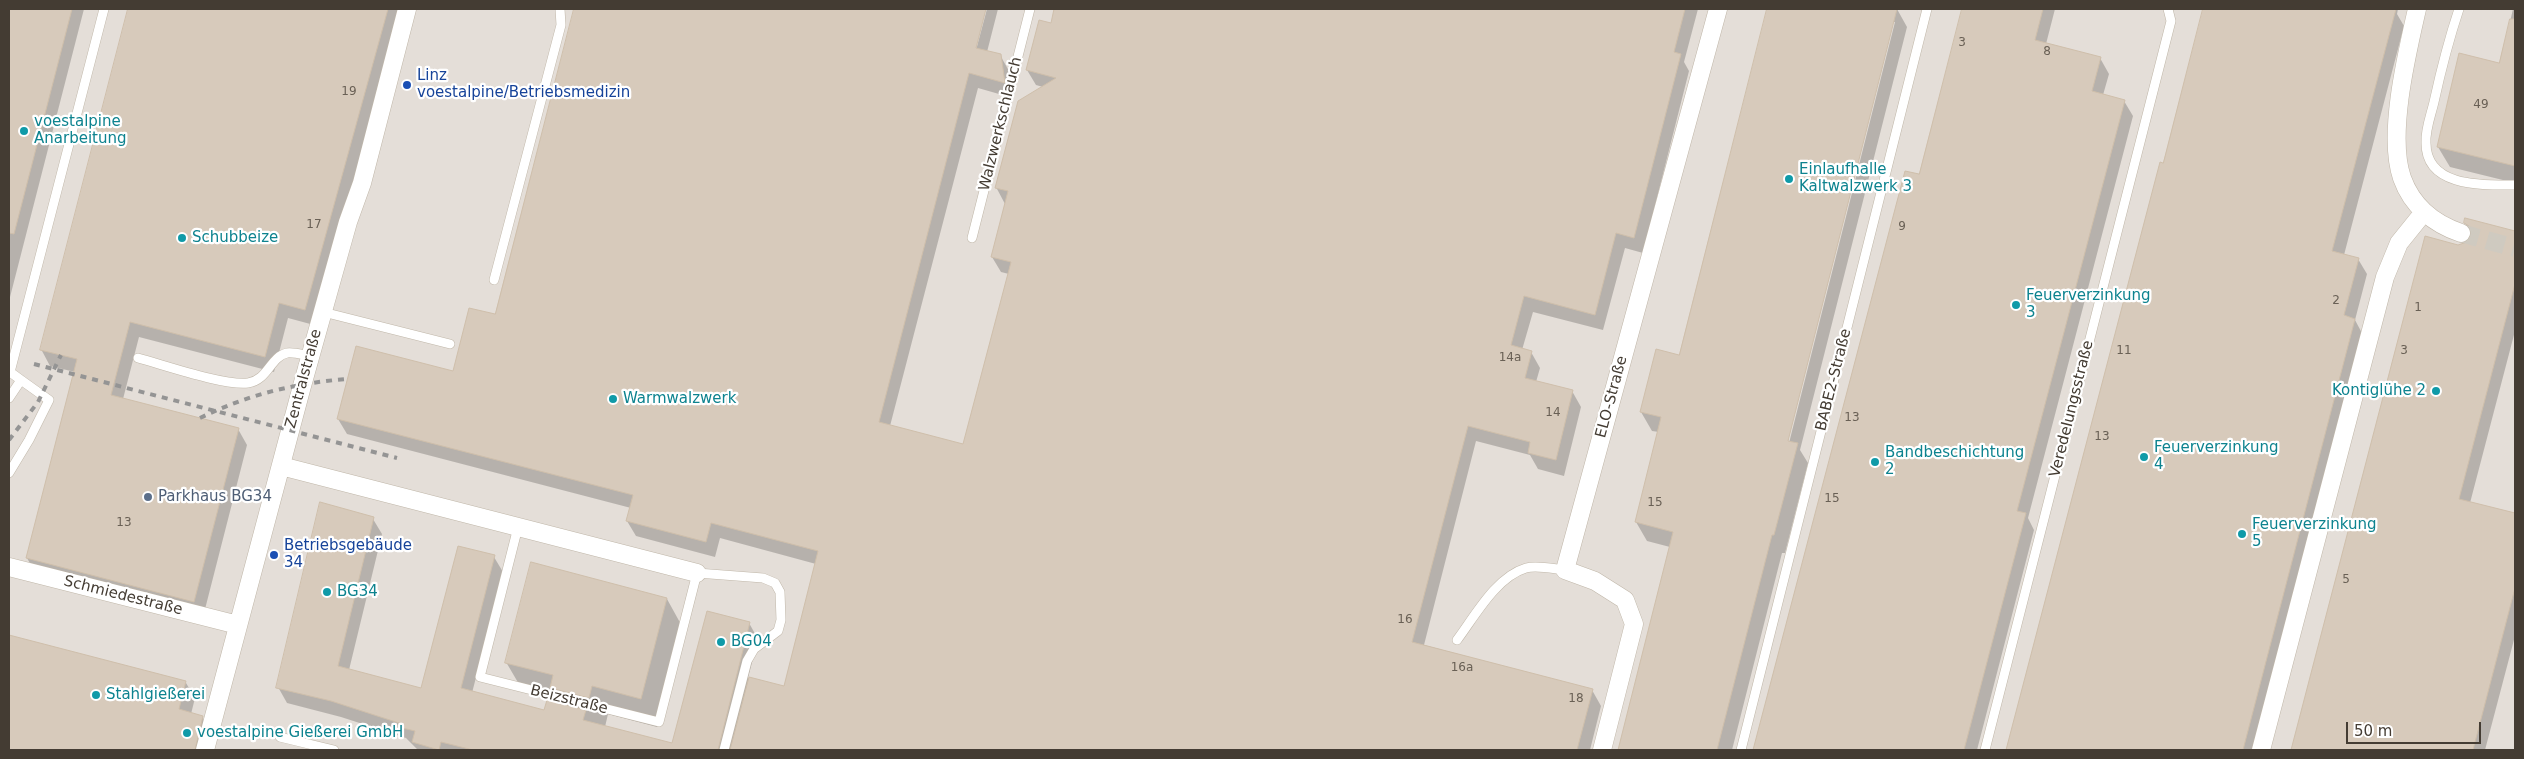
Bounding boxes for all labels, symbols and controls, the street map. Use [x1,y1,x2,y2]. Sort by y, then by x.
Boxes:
house number: 3 [1958,36,1966,50]
house number: 8 [2043,45,2051,59]
street label: Walzwerkschlauch [976,55,1026,193]
place label: Linz voestalpine/Betriebsmedizin [417,67,630,102]
marker: Linz voestalpine/Betriebsmedizin [401,79,413,91]
house number: 19 [341,85,357,99]
house number: 49 [2473,98,2489,112]
place label: voestalpine Anarbeitung [34,113,126,148]
marker: voestalpine Anarbeitung [18,125,30,137]
place label: Einlaufhalle Kaltwalzwerk 3 [1799,161,1912,196]
marker: Einlaufhalle Kaltwalzwerk 3 [1783,173,1795,185]
house number: 17 [306,218,322,232]
house number: 9 [1898,220,1906,234]
place label: Schubbeize [192,229,278,247]
marker: Schubbeize [176,232,188,244]
place label: Feuerverzinkung 3 [2026,287,2151,322]
house number: 2 [2332,294,2340,308]
marker: Feuerverzinkung 3 [2010,299,2022,311]
house number: 1 [2414,301,2422,315]
street label: Zentralstraße [282,327,326,431]
street label: BABE2-Straße [1813,327,1855,433]
street label: Veredelungsstraße [2046,339,2098,479]
house number: 11 [2116,344,2132,358]
house number: 3 [2400,344,2408,358]
house number: 14a [1499,351,1521,365]
street label: ELO-Straße [1592,354,1632,440]
place label: Kontiglühe 2 [2332,382,2426,400]
marker: Kontiglühe 2 [2430,385,2442,397]
place label: Warmwalzwerk [623,390,736,408]
marker: Warmwalzwerk [607,393,619,405]
house number: 14 [1545,406,1561,420]
house number: 13 [1844,411,1860,425]
house number: 13 [2094,430,2110,444]
place label: Feuerverzinkung 4 [2154,439,2279,474]
place label: Bandbeschichtung 2 [1885,444,2024,479]
marker: Feuerverzinkung 4 [2138,451,2150,463]
marker: Bandbeschichtung 2 [1869,456,1881,468]
place label: Parkhaus BG34 [158,488,272,506]
marker: Parkhaus BG34 [142,491,154,503]
house number: 15 [1824,492,1840,506]
house number: 15 [1647,496,1663,510]
house number: 13 [116,516,132,530]
place label: Feuerverzinkung 5 [2252,516,2377,551]
marker: Feuerverzinkung 5 [2236,528,2248,540]
place label: Betriebsgebäude 34 [284,537,412,572]
marker: Betriebsgebäude 34 [268,549,280,561]
street label: Schmiedestraße [62,573,184,619]
house number: 5 [2342,573,2350,587]
place label: BG34 [337,583,378,601]
marker: BG34 [321,586,333,598]
house number: 16 [1397,613,1413,627]
place label: BG04 [731,633,772,651]
marker: BG04 [715,636,727,648]
house number: 16a [1451,661,1473,675]
street label: Beizstraße [528,682,610,718]
place label: Stahlgießerei [106,686,205,704]
marker: Stahlgießerei [90,689,102,701]
house number: 18 [1568,692,1584,706]
scale bar [2349,712,2484,744]
text: 50 m [2354,722,2392,740]
place label: voestalpine Gießerei GmbH [197,724,403,742]
marker: voestalpine Gießerei GmbH [181,727,193,739]

